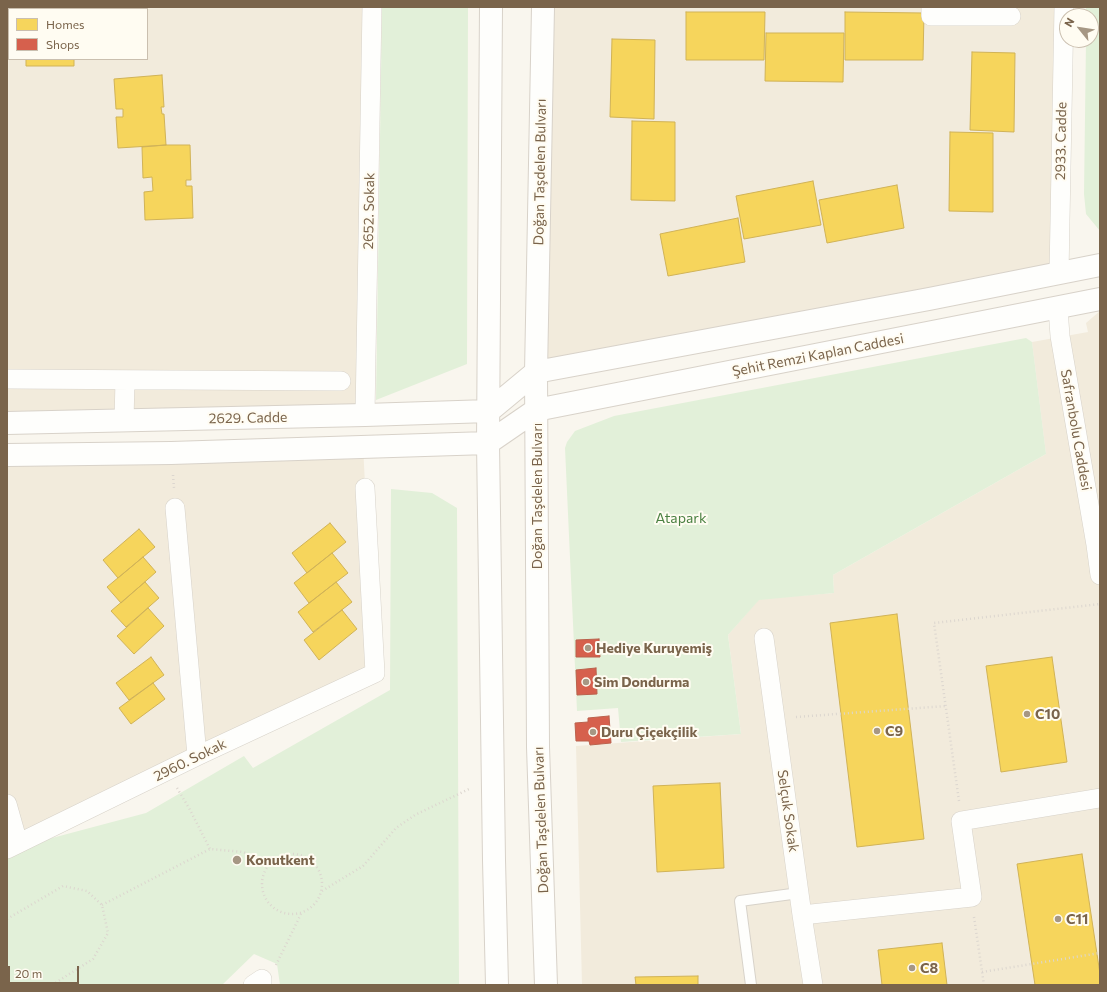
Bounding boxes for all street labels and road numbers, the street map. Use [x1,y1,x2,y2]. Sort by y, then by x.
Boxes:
street label: Doğan Taşdelen Bulvarı [530,99,550,245]
street label: 2933. Cadde [1052,102,1070,180]
street label: 2652. Sokak [360,172,378,250]
street label: Şehit Remzi Kaplan Caddesi [731,330,905,380]
street label: Safranbolu Caddesi [1057,368,1095,492]
street label: 2629. Cadde [209,409,287,427]
street label: Doğan Taşdelen Bulvarı [529,423,545,569]
street label: 2960. Sokak [151,735,229,785]
street label: Doğan Taşdelen Bulvarı [530,746,552,894]
street label: Selçuk Sokak [774,769,802,853]

